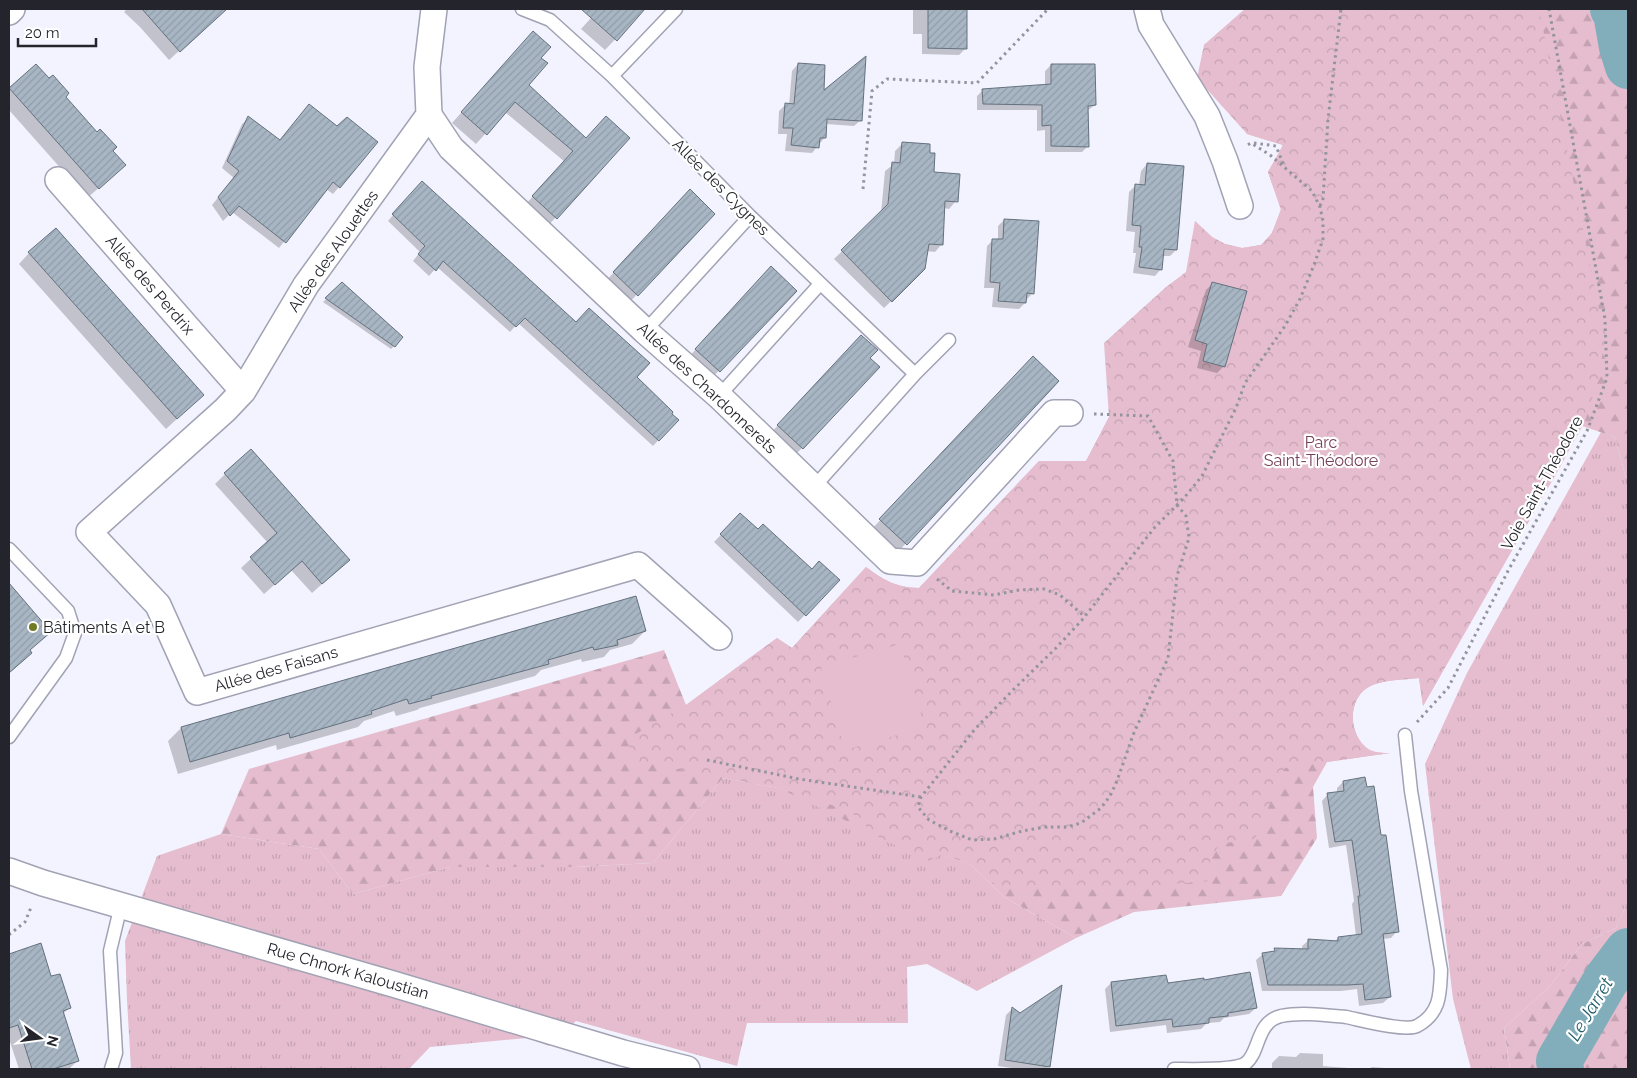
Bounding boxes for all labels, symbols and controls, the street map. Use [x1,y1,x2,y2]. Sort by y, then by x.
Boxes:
scale bar [18,15,95,47]
text: 20 m [25,24,60,42]
street label: Allée des Cygnes [669,135,774,240]
street label: Allée des Alouettes [284,186,382,316]
street label: Allée des Perdrix [102,232,198,338]
street label: Allée des Chardonnerets [634,319,781,458]
street label: Voie Saint-Théodore [1497,412,1587,554]
park label: Parc Saint-Théodore [1264,433,1378,470]
place label: Bâtiments A et B [43,618,165,637]
marker: Bâtiments A et B [27,621,39,633]
street label: Allée des Faisans [212,642,340,696]
street label: Rue Chnork Kaloustian [265,939,431,1003]
water label: Le Jarret [1563,974,1617,1044]
north arrow [15,1013,65,1063]
text: N [44,1034,62,1048]

